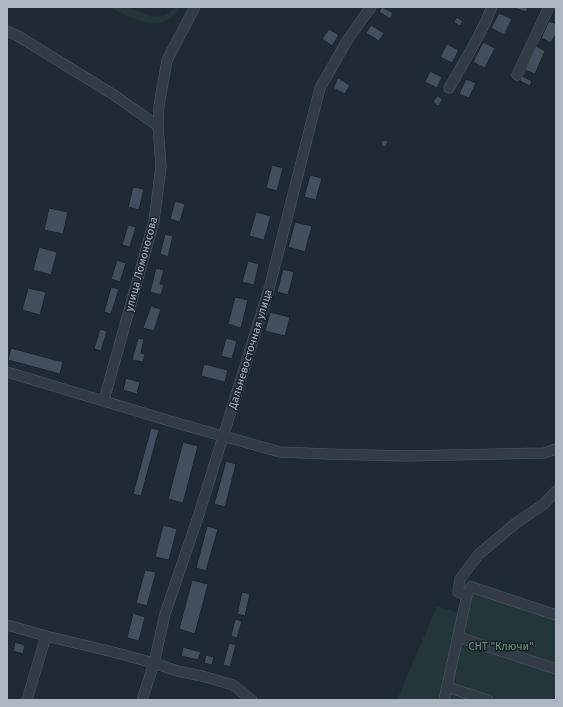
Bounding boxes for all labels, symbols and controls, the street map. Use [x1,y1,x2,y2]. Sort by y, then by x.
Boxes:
street label: улица Ломоносова [123,215,160,313]
street label: Дальневосточная улица [226,288,275,411]
park label: СНТ "Ключи" [468,640,534,653]

